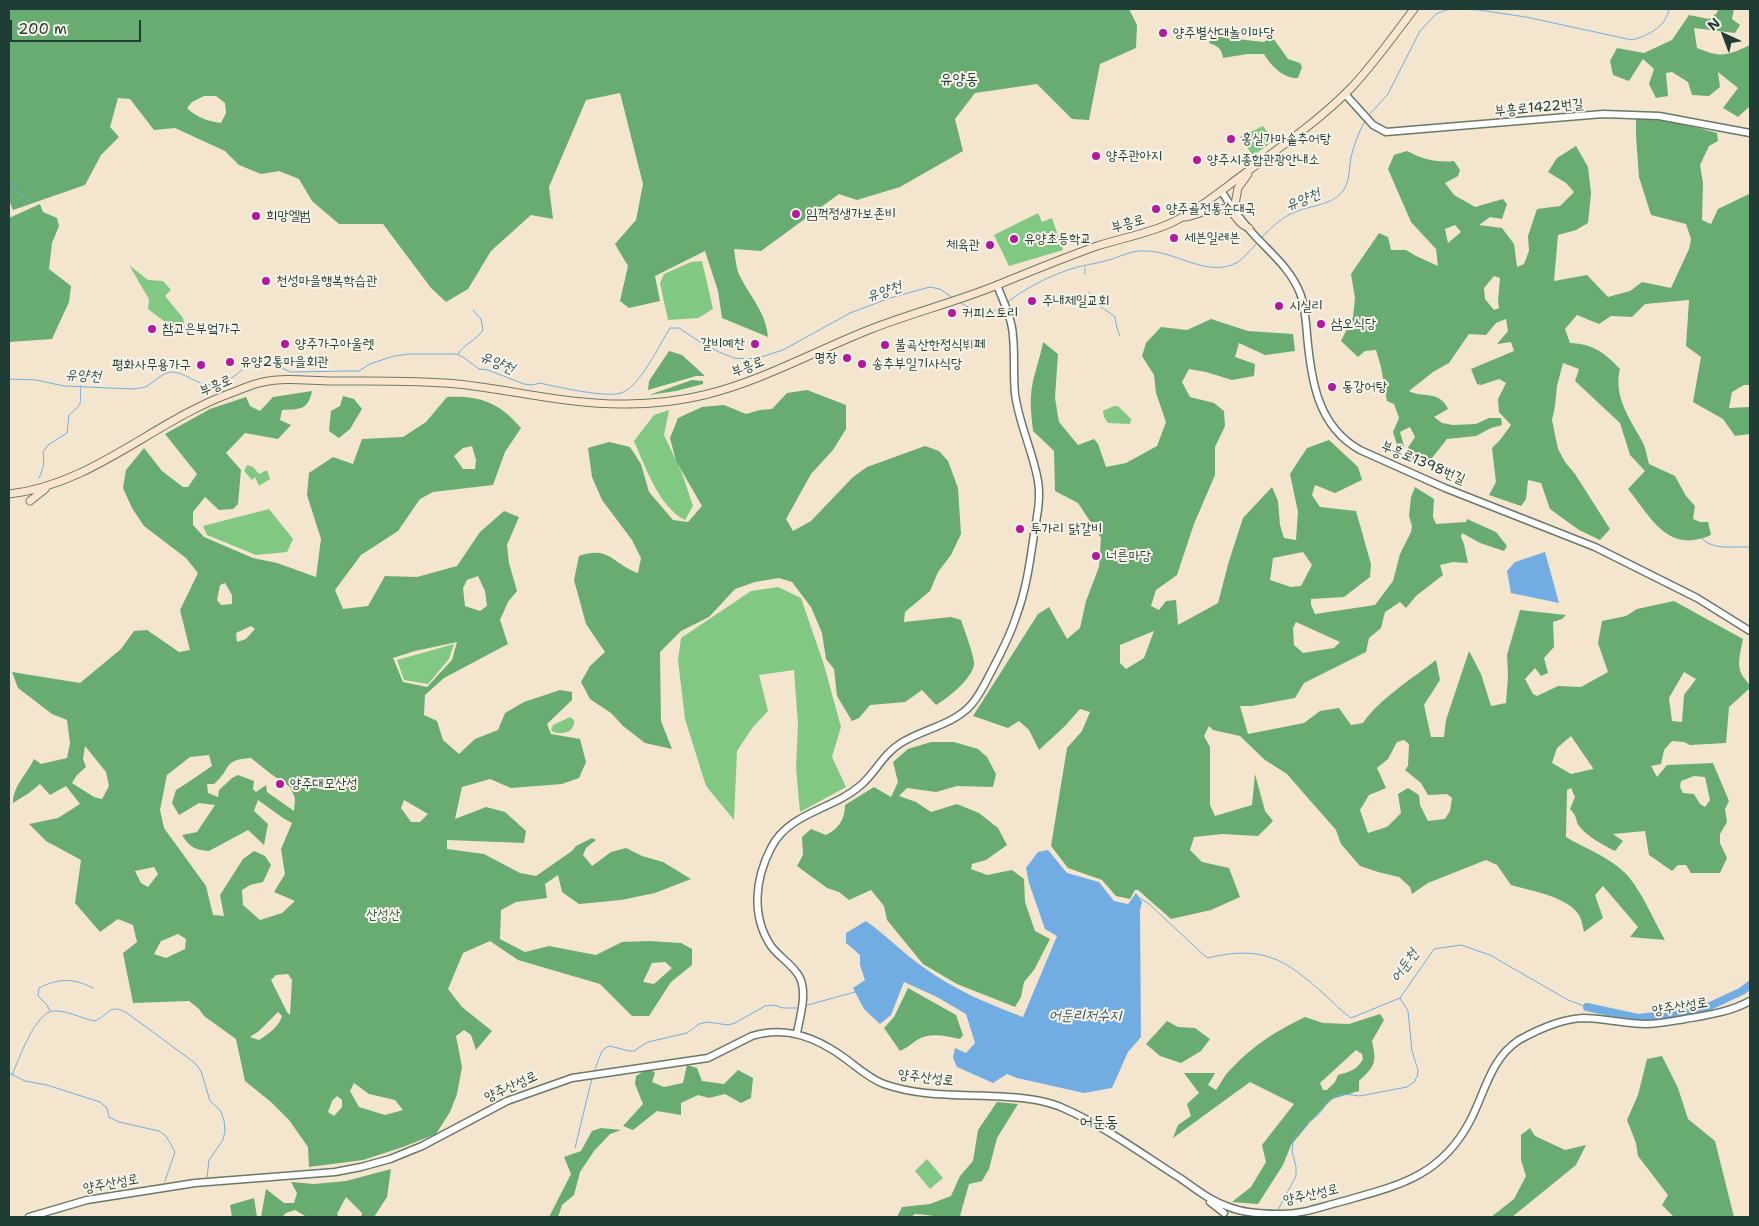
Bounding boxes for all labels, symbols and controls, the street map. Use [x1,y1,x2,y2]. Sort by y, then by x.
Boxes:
scale bar [12,10,144,42]
north arrow [1699,10,1749,60]
text: N [1704,14,1724,34]
text: 200 m [18,19,67,39]
place label: 양주별산대놀이마당 [1173,25,1274,41]
marker: 양주별산대놀이마당 [1157,27,1169,39]
district label: 유양동 [940,70,978,90]
street label: 부흥로1422번길 [1494,96,1584,120]
place label: 홍실가마솥추어탕 [1241,131,1331,147]
marker: 홍실가마솥추어탕 [1225,133,1237,145]
place label: 양주관아지 [1106,148,1162,164]
marker: 양주관아지 [1090,150,1102,162]
place label: 양주시종합관광안내소 [1207,152,1320,168]
marker: 양주시종합관광안내소 [1191,154,1203,166]
water label: 유양천 [1283,185,1323,215]
place label: 양주골전통순대국 [1166,201,1256,217]
marker: 양주골전통순대국 [1150,203,1162,215]
place label: 임꺽정생가보존비 [806,206,896,222]
place label: 희망엘범 [266,208,311,224]
marker: 임꺽정생가보존비 [790,208,802,220]
marker: 희망엘범 [250,210,262,222]
street label: 부흥로 [1110,212,1146,236]
place label: 세븐일레븐 [1184,230,1240,246]
place label: 유양초등학교 [1024,231,1092,247]
marker: 세븐일레븐 [1168,232,1180,244]
marker: 유양초등학교 [1008,233,1020,245]
place label: 체육관 [946,237,980,253]
marker: 체육관 [984,239,996,251]
place label: 천성마을행복학습관 [276,273,377,289]
marker: 천성마을행복학습관 [260,275,272,287]
water label: 유양천 [864,278,904,306]
place label: 주내제일교회 [1042,293,1110,309]
marker: 주내제일교회 [1026,295,1038,307]
place label: 시실리 [1289,298,1323,314]
marker: 시실리 [1273,300,1285,312]
place label: 커피스토리 [962,305,1018,321]
marker: 커피스토리 [946,307,958,319]
place label: 삼오식당 [1331,316,1376,332]
marker: 삼오식당 [1315,318,1327,330]
place label: 참고은부엌가구 [162,321,241,337]
marker: 참고은부엌가구 [146,323,158,335]
place label: 양주가구아울렛 [295,336,374,352]
place label: 갈비예찬 [700,336,745,352]
place label: 불곡산한정식뷔페 [895,337,985,353]
marker: 양주가구아울렛 [279,338,291,350]
marker: 갈비예찬 [749,338,761,350]
marker: 불곡산한정식뷔페 [879,339,891,351]
water label: 유양천 [477,348,517,378]
place label: 명장 [814,350,837,366]
marker: 명장 [841,352,853,364]
street label: 부흥로 [729,353,767,381]
place label: 유양2통마을회관 [240,354,329,370]
marker: 유양2통마을회관 [224,356,236,368]
place label: 송추부일기사식당 [872,356,962,372]
place label: 평화사무용가구 [112,357,191,373]
marker: 송추부일기사식당 [856,358,868,370]
marker: 평화사무용가구 [195,359,207,371]
water label: 유양천 [64,366,102,386]
street label: 부흥로 [197,372,235,400]
place label: 동강어탕 [1342,379,1387,395]
marker: 동강어탕 [1326,381,1338,393]
street label: 부흥로1398번길 [1378,438,1468,488]
place label: 투가리 닭갈비 [1030,521,1102,537]
marker: 투가리 닭갈비 [1014,523,1026,535]
place label: 너른마당 [1106,548,1151,564]
marker: 너른마당 [1090,550,1102,562]
place label: 양주대모산성 [290,776,358,792]
marker: 양주대모산성 [274,778,286,790]
park label: 산성산 [366,907,400,923]
water label: 어둔천 [1387,946,1423,986]
street label: 양주산성로 [1651,994,1709,1020]
water label: 어둔리저수지 [1049,1007,1121,1025]
street label: 양주산성로 [897,1066,955,1090]
street label: 양주산성로 [482,1068,540,1106]
district label: 어둔동 [1080,1113,1118,1133]
street label: 양주산성로 [82,1171,140,1197]
street label: 양주산성로 [1282,1181,1340,1209]

